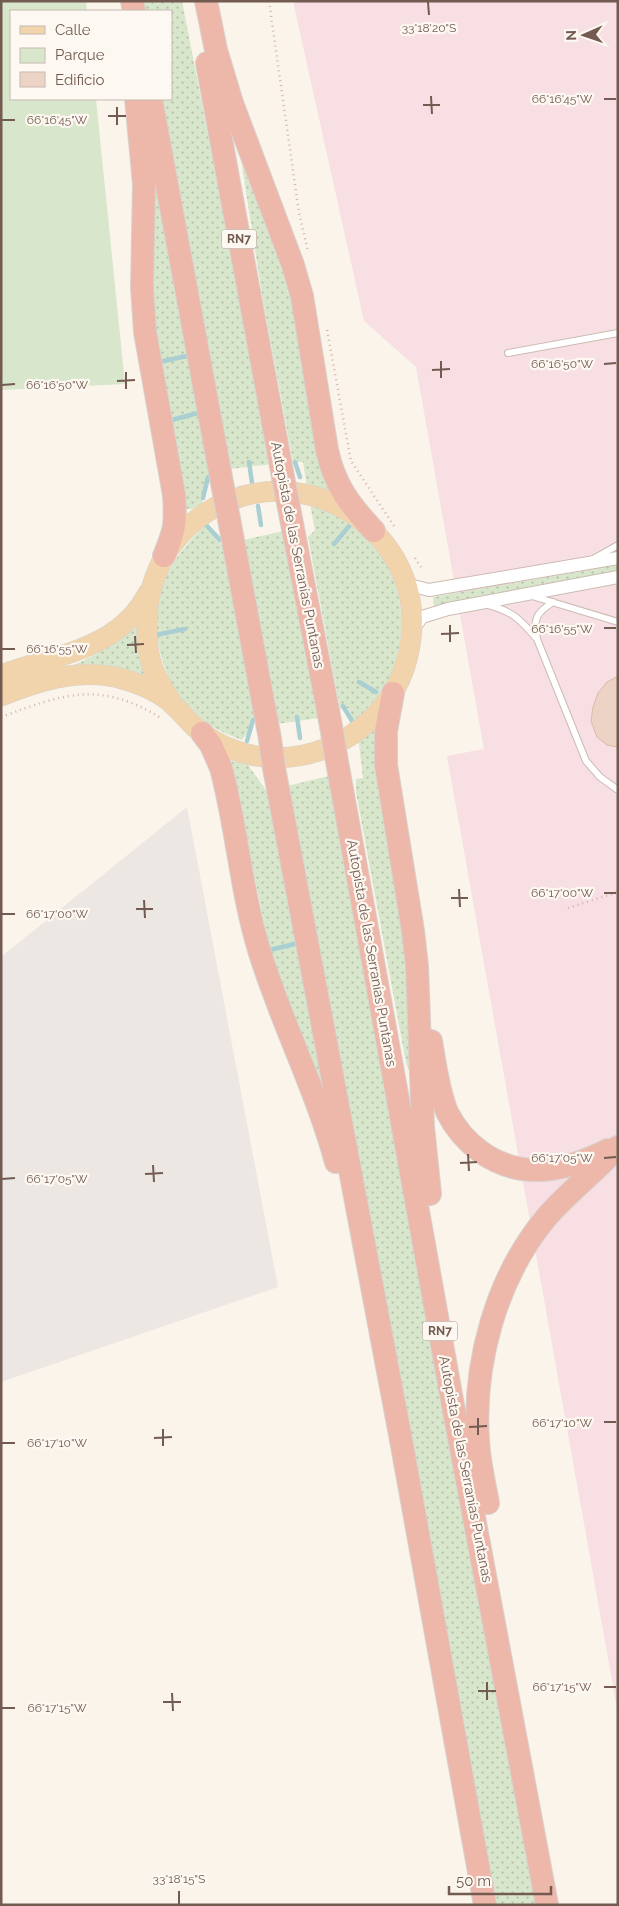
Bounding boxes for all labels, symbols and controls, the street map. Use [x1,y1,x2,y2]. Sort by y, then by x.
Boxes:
legend [10,10,172,100]
north arrow [559,10,609,60]
text: Calle [55,21,91,39]
text: 33°18'20"S [402,21,456,35]
text: N [563,30,579,41]
text: Parque [55,46,105,64]
text: Edificio [55,71,105,89]
text: 66°16'45"W [532,92,593,106]
text: 66°16'45"W [27,113,88,127]
road number: RN7 [222,230,256,248]
text: 66°16'50"W [531,357,593,371]
text: 66°16'50"W [26,378,88,392]
street label: Autopista de las Serranías Puntanas [268,440,328,670]
text: 66°16'55"W [531,622,593,636]
text: 66°16'55"W [26,642,88,656]
street label: Autopista de las Serranías Puntanas [344,838,400,1068]
text: 66°17'00"W [531,886,594,900]
text: 66°17'00"W [26,907,89,921]
text: 66°17'05"W [531,1151,593,1165]
text: 66°17'05"W [26,1172,88,1186]
road number: RN7 [422,1322,458,1340]
street label: Autopista de las Serranías Puntanas [436,1354,496,1584]
text: 66°17'10"W [532,1416,592,1430]
text: 66°17'10"W [27,1436,87,1450]
text: 66°17'15"W [532,1680,592,1694]
text: 66°17'15"W [27,1701,87,1715]
scale bar [449,1864,552,1896]
text: 33°18'15"S [153,1872,205,1886]
text: 50 m [456,1872,491,1890]

